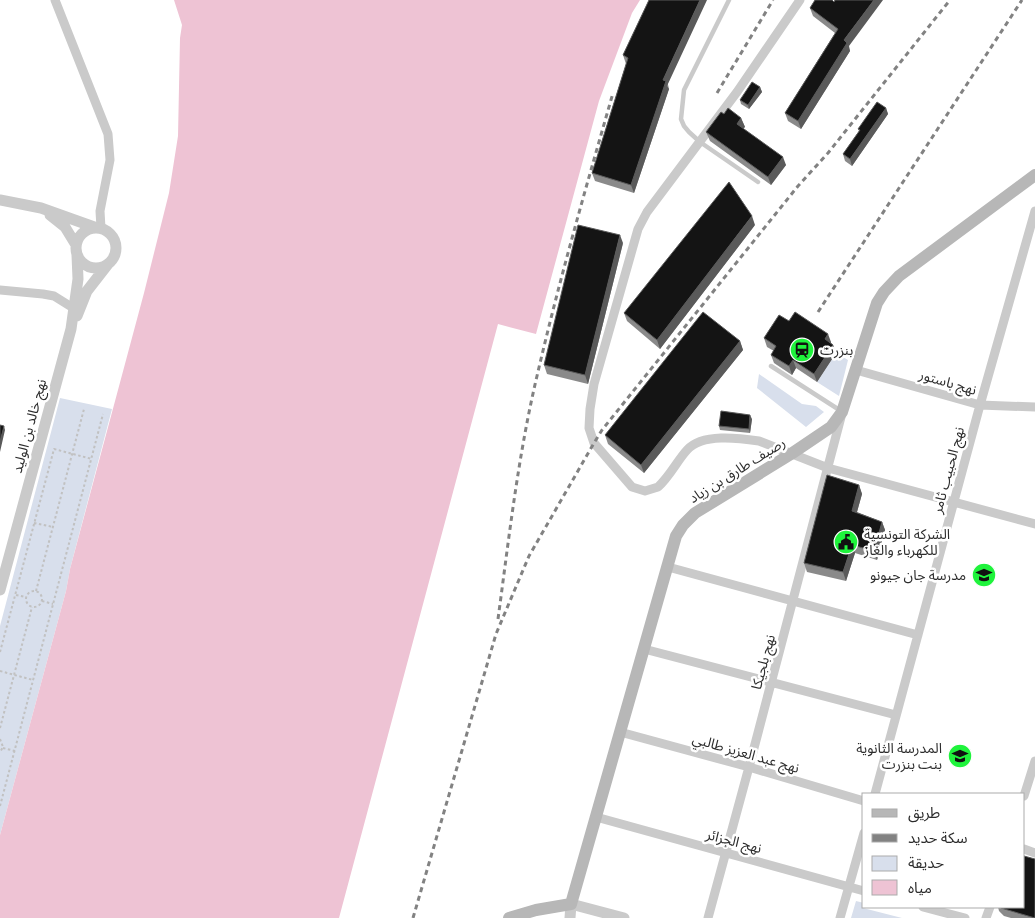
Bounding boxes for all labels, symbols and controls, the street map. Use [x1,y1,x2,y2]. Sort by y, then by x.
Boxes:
station icon: بنزرت [789,337,815,363]
place label: بنزرت [820,342,853,359]
street label: نهج باستور [916,366,979,401]
street label: نهج خالد بن الوليد [9,377,52,476]
street label: نهج الحبيب ثامر [929,425,970,517]
street label: رصيف طارق بن زياد [686,434,789,507]
place label: الشركة التونسية للكهرباء والغاز [863,526,950,559]
public building icon: الشركة التونسية للكهرباء والغاز [833,529,859,555]
school or university icon: مدرسة جان جيونو [971,562,997,588]
place label: مدرسة جان جيونو [870,567,966,584]
street label: نهج بلجيكا [748,632,781,692]
street label: نهج عبد العزيز طالبي [690,730,801,779]
place label: المدرسة الثانوية بنت بنزرت [856,740,942,773]
school or university icon: المدرسة الثانوية بنت بنزرت [947,743,973,769]
legend [862,793,1025,908]
text: طريق [908,804,940,823]
street label: نهج الجزائر [703,826,764,859]
text: سكة حديد [908,829,968,846]
text: حديقة [908,854,944,871]
text: مياه [908,879,932,896]

